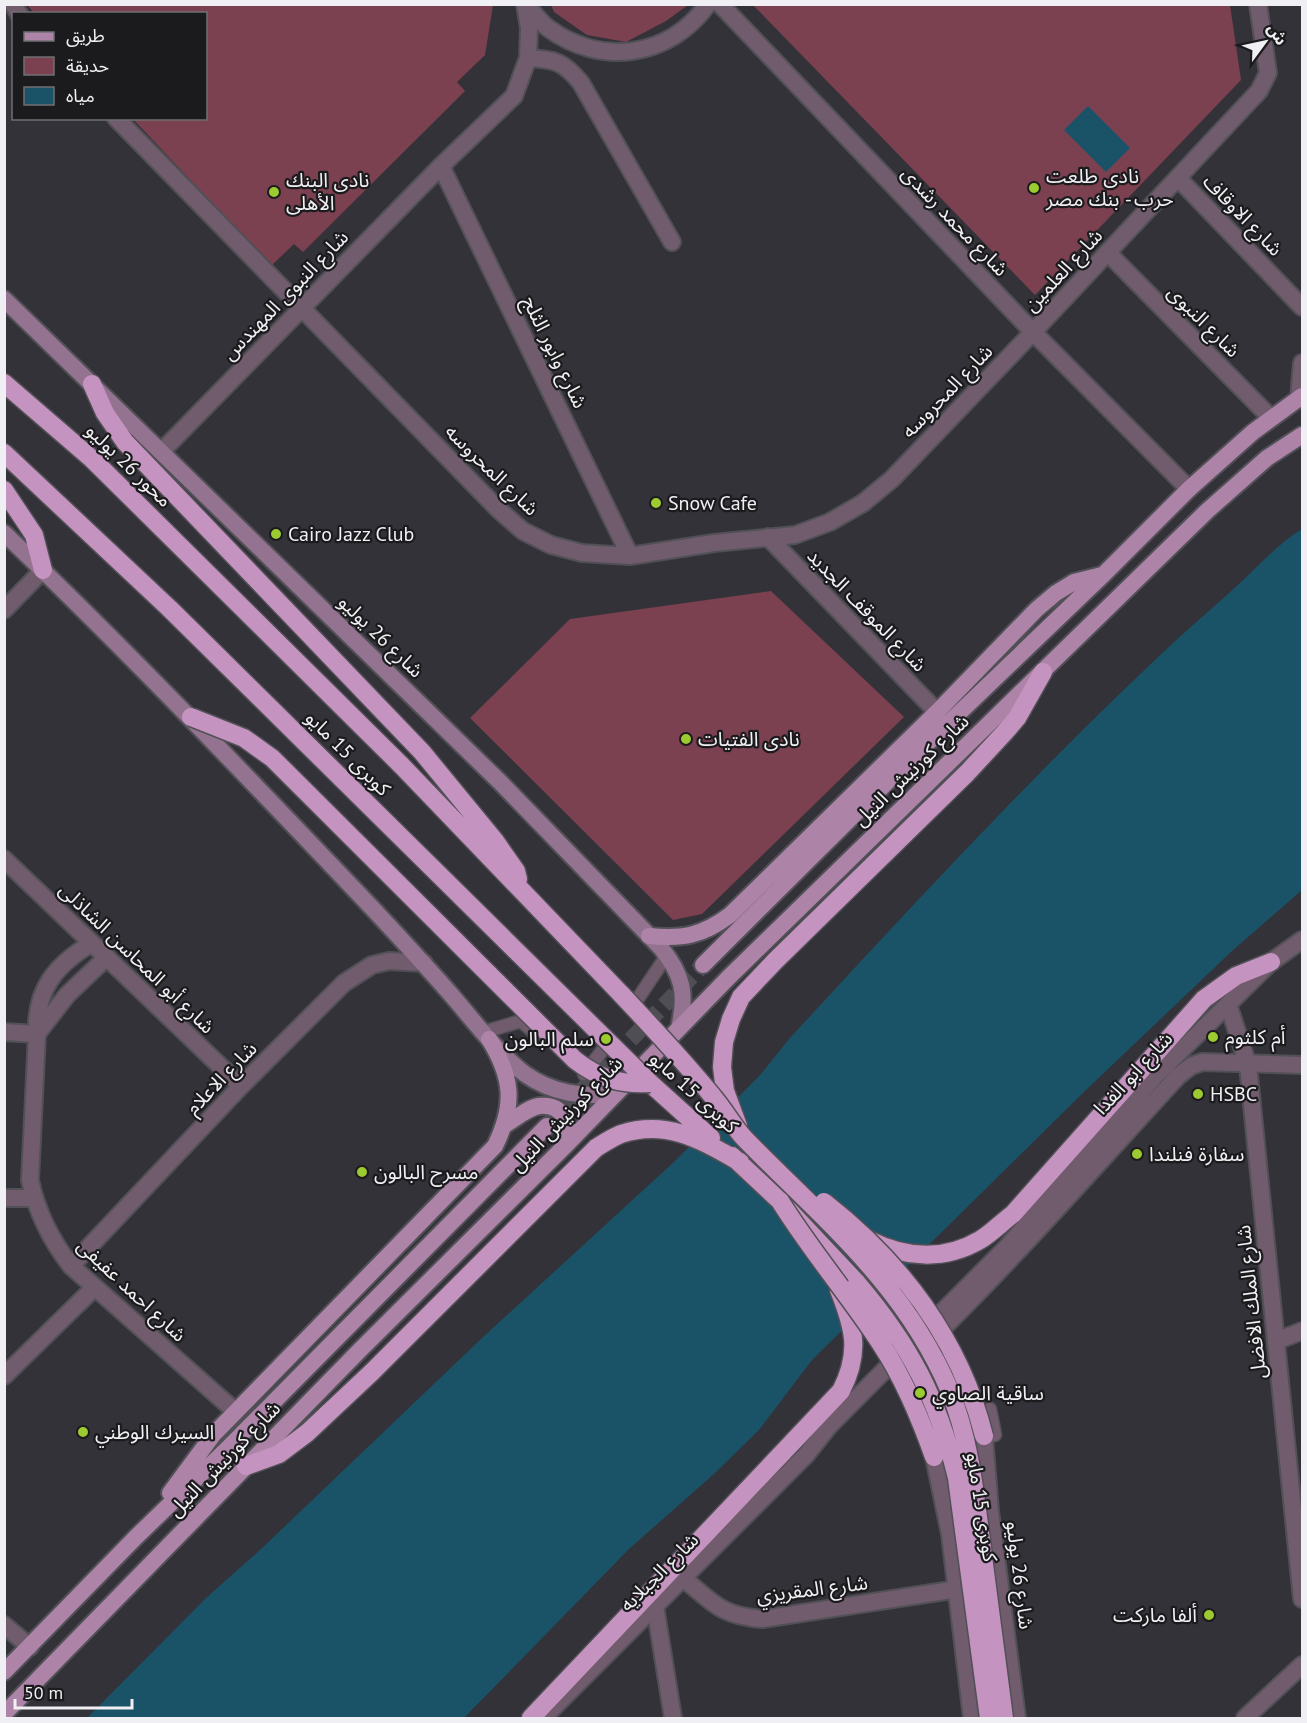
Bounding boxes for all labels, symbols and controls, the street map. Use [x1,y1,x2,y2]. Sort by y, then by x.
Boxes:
legend [12,12,207,120]
north arrow [1235,12,1295,72]
text: ش [1263,19,1292,49]
text: طريق [66,24,105,47]
text: حديقة [66,54,109,77]
text: مياه [66,84,95,107]
street label: شارع محمد رشدى [894,160,1014,283]
place label: نادى طلعت حرب - بنك مصر [1045,163,1174,212]
place label: نادى البنك الأهلى [286,167,369,216]
street label: شارع الاوقاف [1196,169,1289,263]
marker: نادى طلعت حرب - بنك مصر [1027,181,1041,195]
marker: نادى البنك الأهلى [267,185,281,199]
street label: شارع العلمين [1018,223,1110,318]
street label: شارع النبوى المهندس [216,224,355,367]
street label: شارع النبوى [1161,279,1246,364]
street label: شارع وابور الثلج [515,292,593,413]
street label: شارع المحروسه [896,339,1000,445]
street label: محور 26 يوليو [80,417,178,513]
street label: شارع المحروسه [438,419,544,523]
place label: Snow Cafe [668,490,757,516]
marker: Snow Cafe [649,496,663,510]
place label: Cairo Jazz Club [288,521,414,547]
marker: Cairo Jazz Club [269,527,283,541]
street label: شارع الموقف الجديد [800,543,932,679]
street label: شارع 26 يوليو [331,589,429,685]
street label: كوبرى 15 مايو [300,705,397,802]
street label: شارع كورنيش النيل [848,708,976,833]
place label: نادى الفتيات [698,726,800,752]
marker: نادى الفتيات [679,732,693,746]
street label: شارع أبو المحاسن الشاذلى [52,877,221,1041]
place label: أم كلثوم [1225,1024,1286,1052]
place label: سلم البالون [505,1026,594,1054]
street label: شارع ابو الفدا [1088,1026,1180,1121]
marker: أم كلثوم [1206,1030,1220,1044]
marker: سلم البالون [599,1032,613,1046]
street label: شارع الاعلام [180,1036,264,1122]
street label: كوبرى 15 مايو [644,1045,744,1139]
street label: شارع كورنيش النيل [504,1051,629,1179]
place label: HSBC [1210,1081,1257,1107]
marker: HSBC [1191,1087,1205,1101]
place label: سفارة فنلندا [1149,1141,1244,1167]
marker: سفارة فنلندا [1130,1147,1144,1161]
place label: مسرح البالون [374,1159,479,1187]
marker: مسرح البالون [355,1165,369,1179]
street label: شارع الملك الافضل [1230,1224,1274,1380]
street label: شارع احمد عفيفى [70,1233,192,1349]
place label: ساقية الصاوي [932,1380,1044,1409]
marker: ساقية الصاوي [913,1386,927,1400]
street label: شارع كورنيش النيل [162,1396,287,1524]
place label: السيرك الوطني [95,1419,214,1448]
marker: السيرك الوطني [76,1425,90,1439]
street label: كوبرى 15 مايو [961,1450,1004,1564]
street label: شارع 26 يوليو [998,1519,1040,1631]
street label: شارع الجبلايه [614,1527,706,1619]
street label: شارع المقريزي [755,1569,870,1611]
place label: ألفا ماركت [1113,1602,1197,1628]
marker: ألفا ماركت [1202,1608,1216,1622]
scale bar [15,1672,132,1710]
text: 50 m [24,1681,63,1704]

